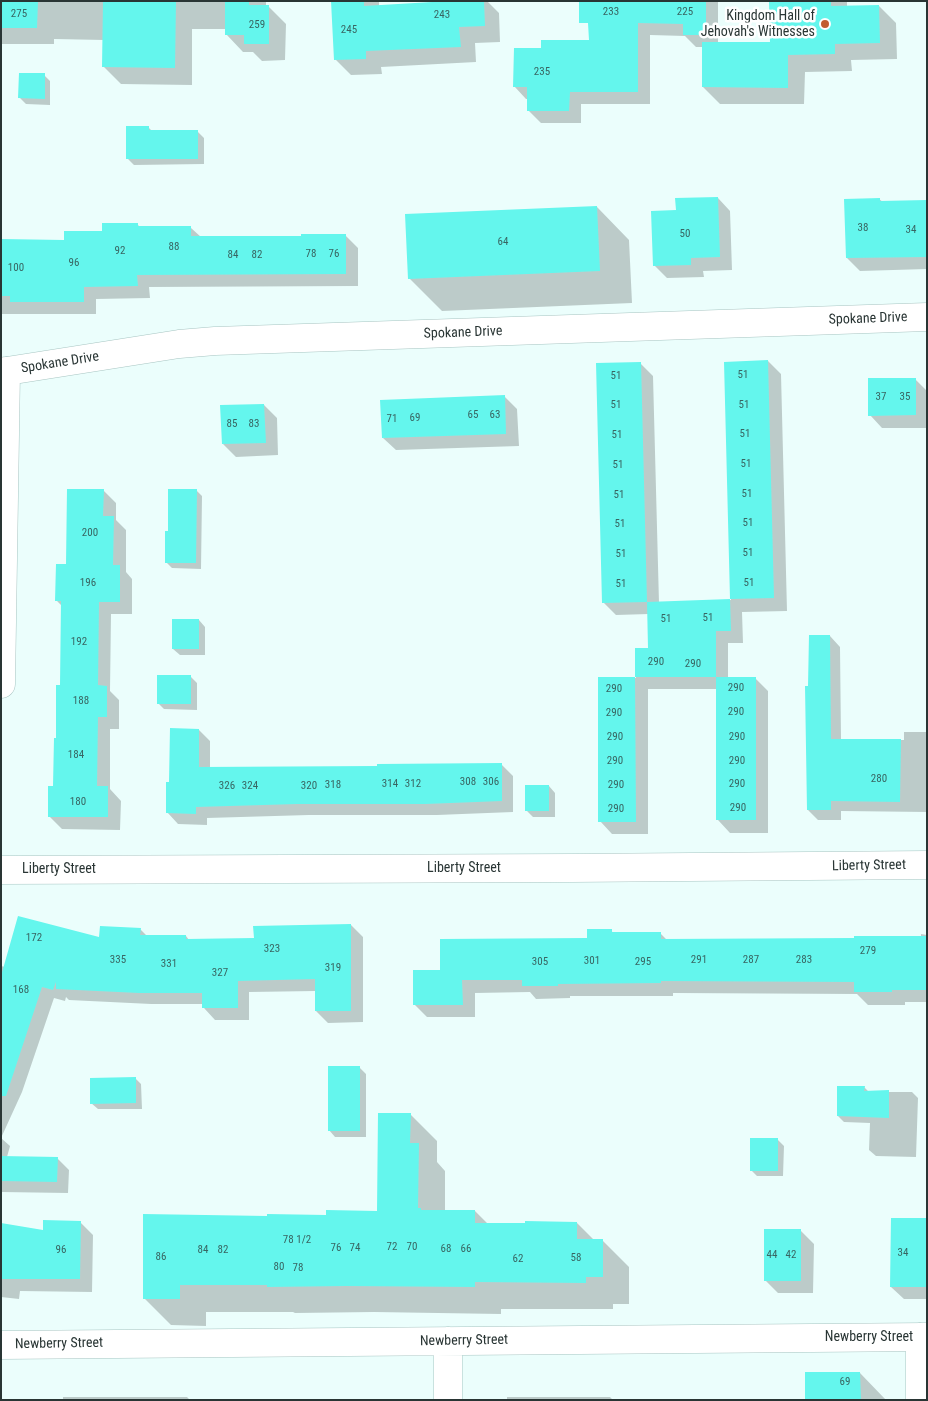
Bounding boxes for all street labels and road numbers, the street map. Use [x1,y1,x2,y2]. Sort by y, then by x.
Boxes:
street label: Spokane Drive [828,309,908,329]
street label: Spokane Drive [423,323,503,343]
street label: Spokane Drive [20,349,100,377]
street label: Liberty Street [832,857,906,875]
street label: Liberty Street [427,860,501,876]
street label: Liberty Street [22,861,96,877]
street label: Newberry Street [825,1329,913,1345]
street label: Newberry Street [420,1332,508,1350]
street label: Newberry Street [15,1335,103,1353]

